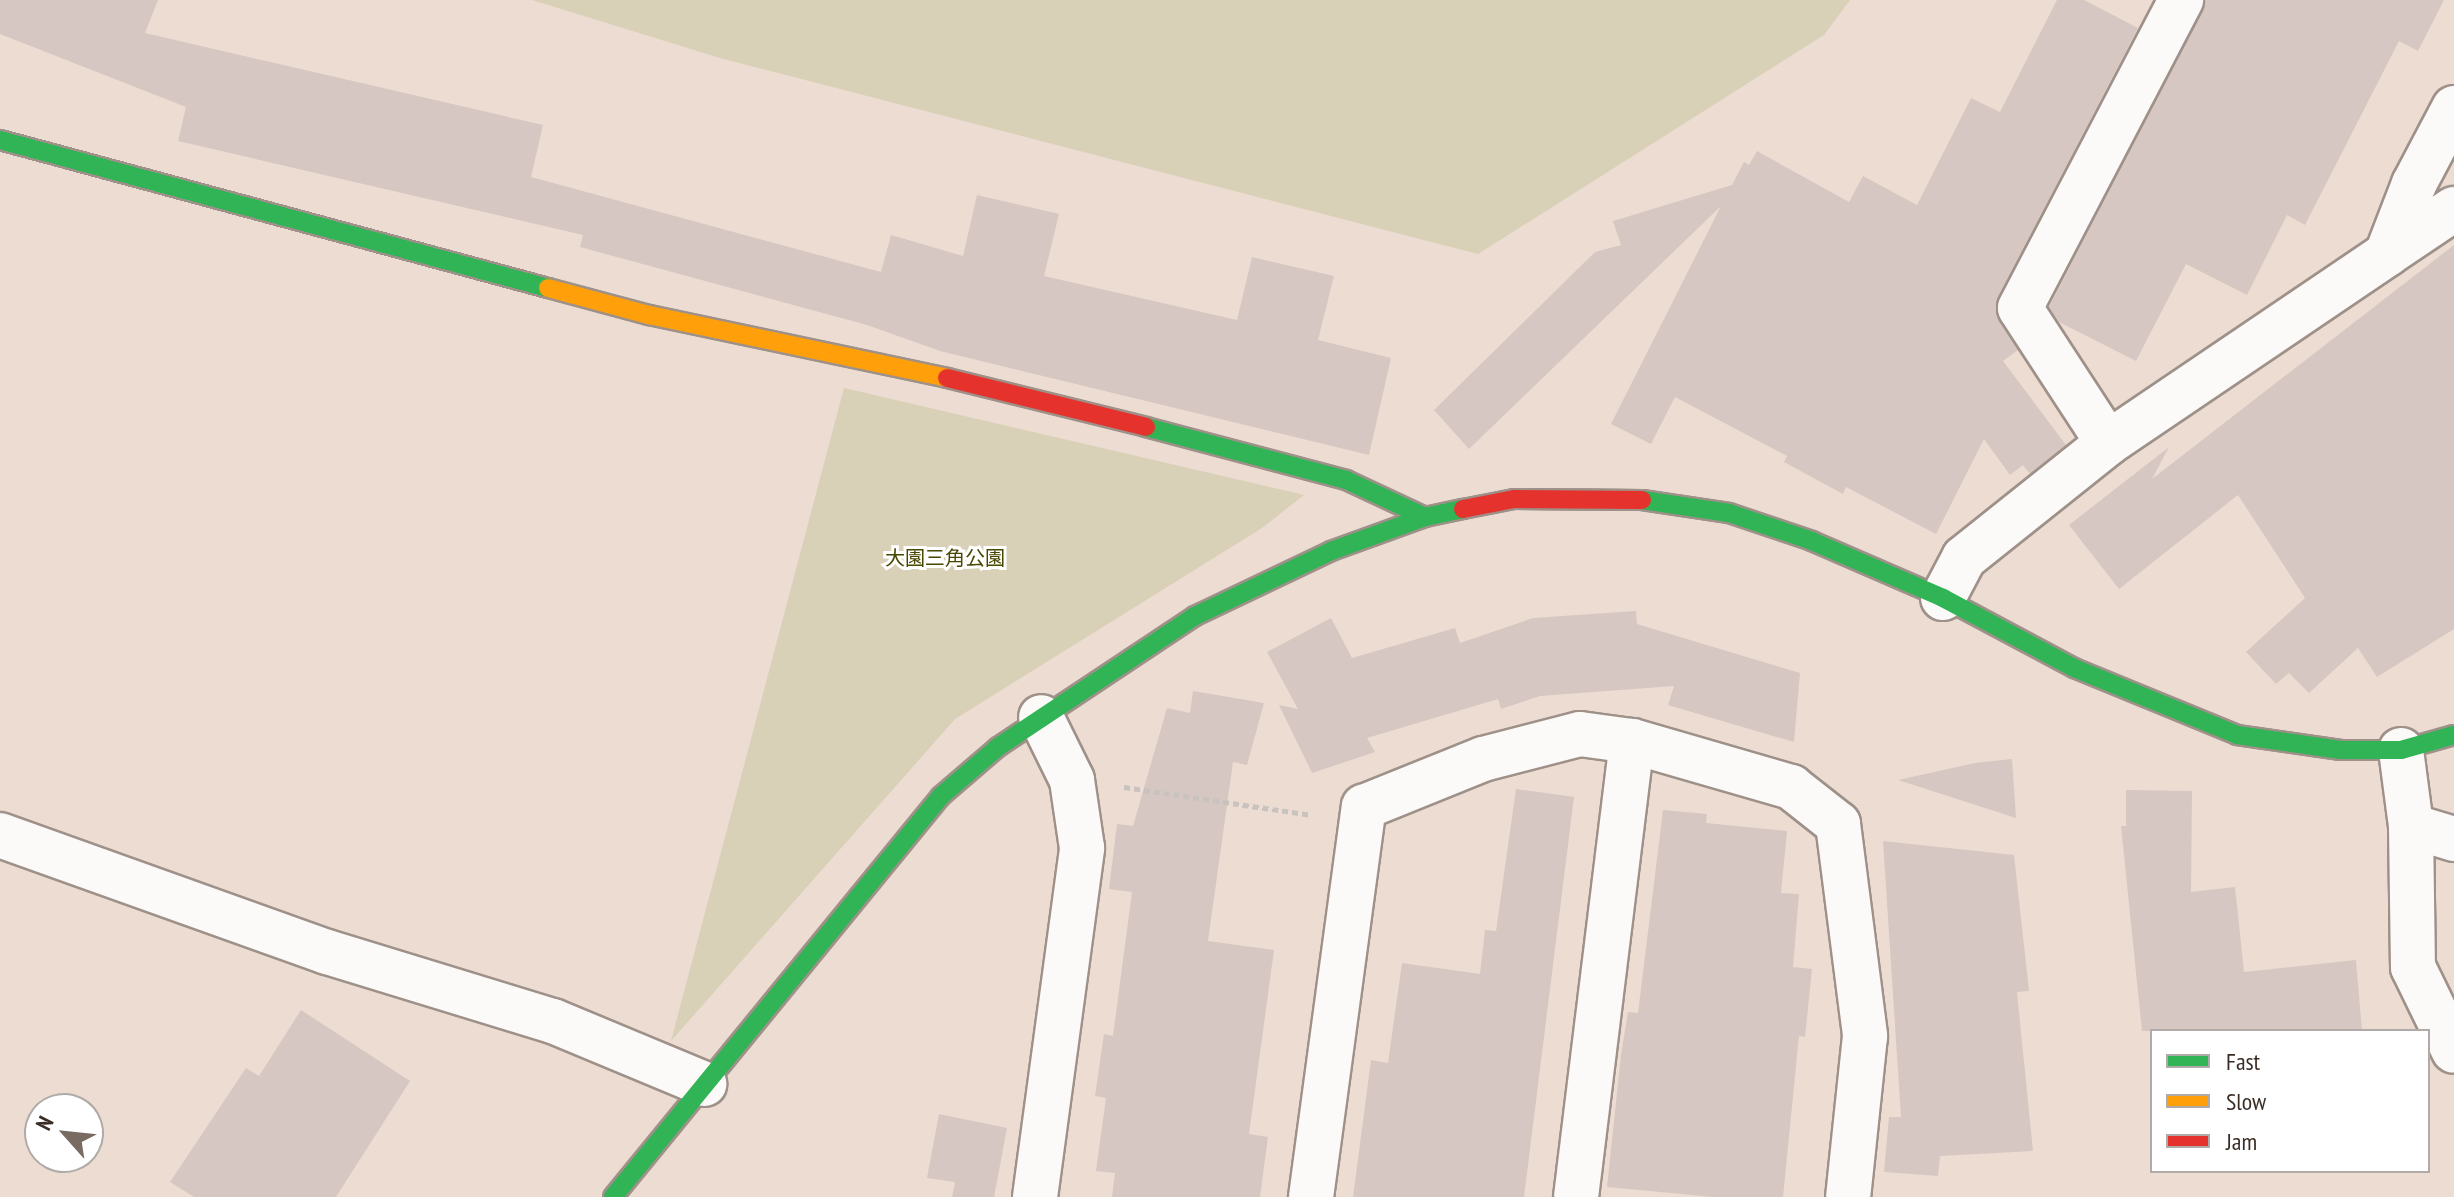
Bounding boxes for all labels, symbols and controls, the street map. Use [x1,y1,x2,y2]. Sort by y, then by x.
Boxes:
park label: 大園三角公園 [885,546,1005,570]
legend [2150,1029,2430,1173]
text: Fast [2226,1046,2260,1077]
text: Slow [2226,1086,2266,1117]
north arrow [24,1093,104,1173]
text: N [29,1111,60,1135]
text: Jam [2226,1126,2257,1157]

